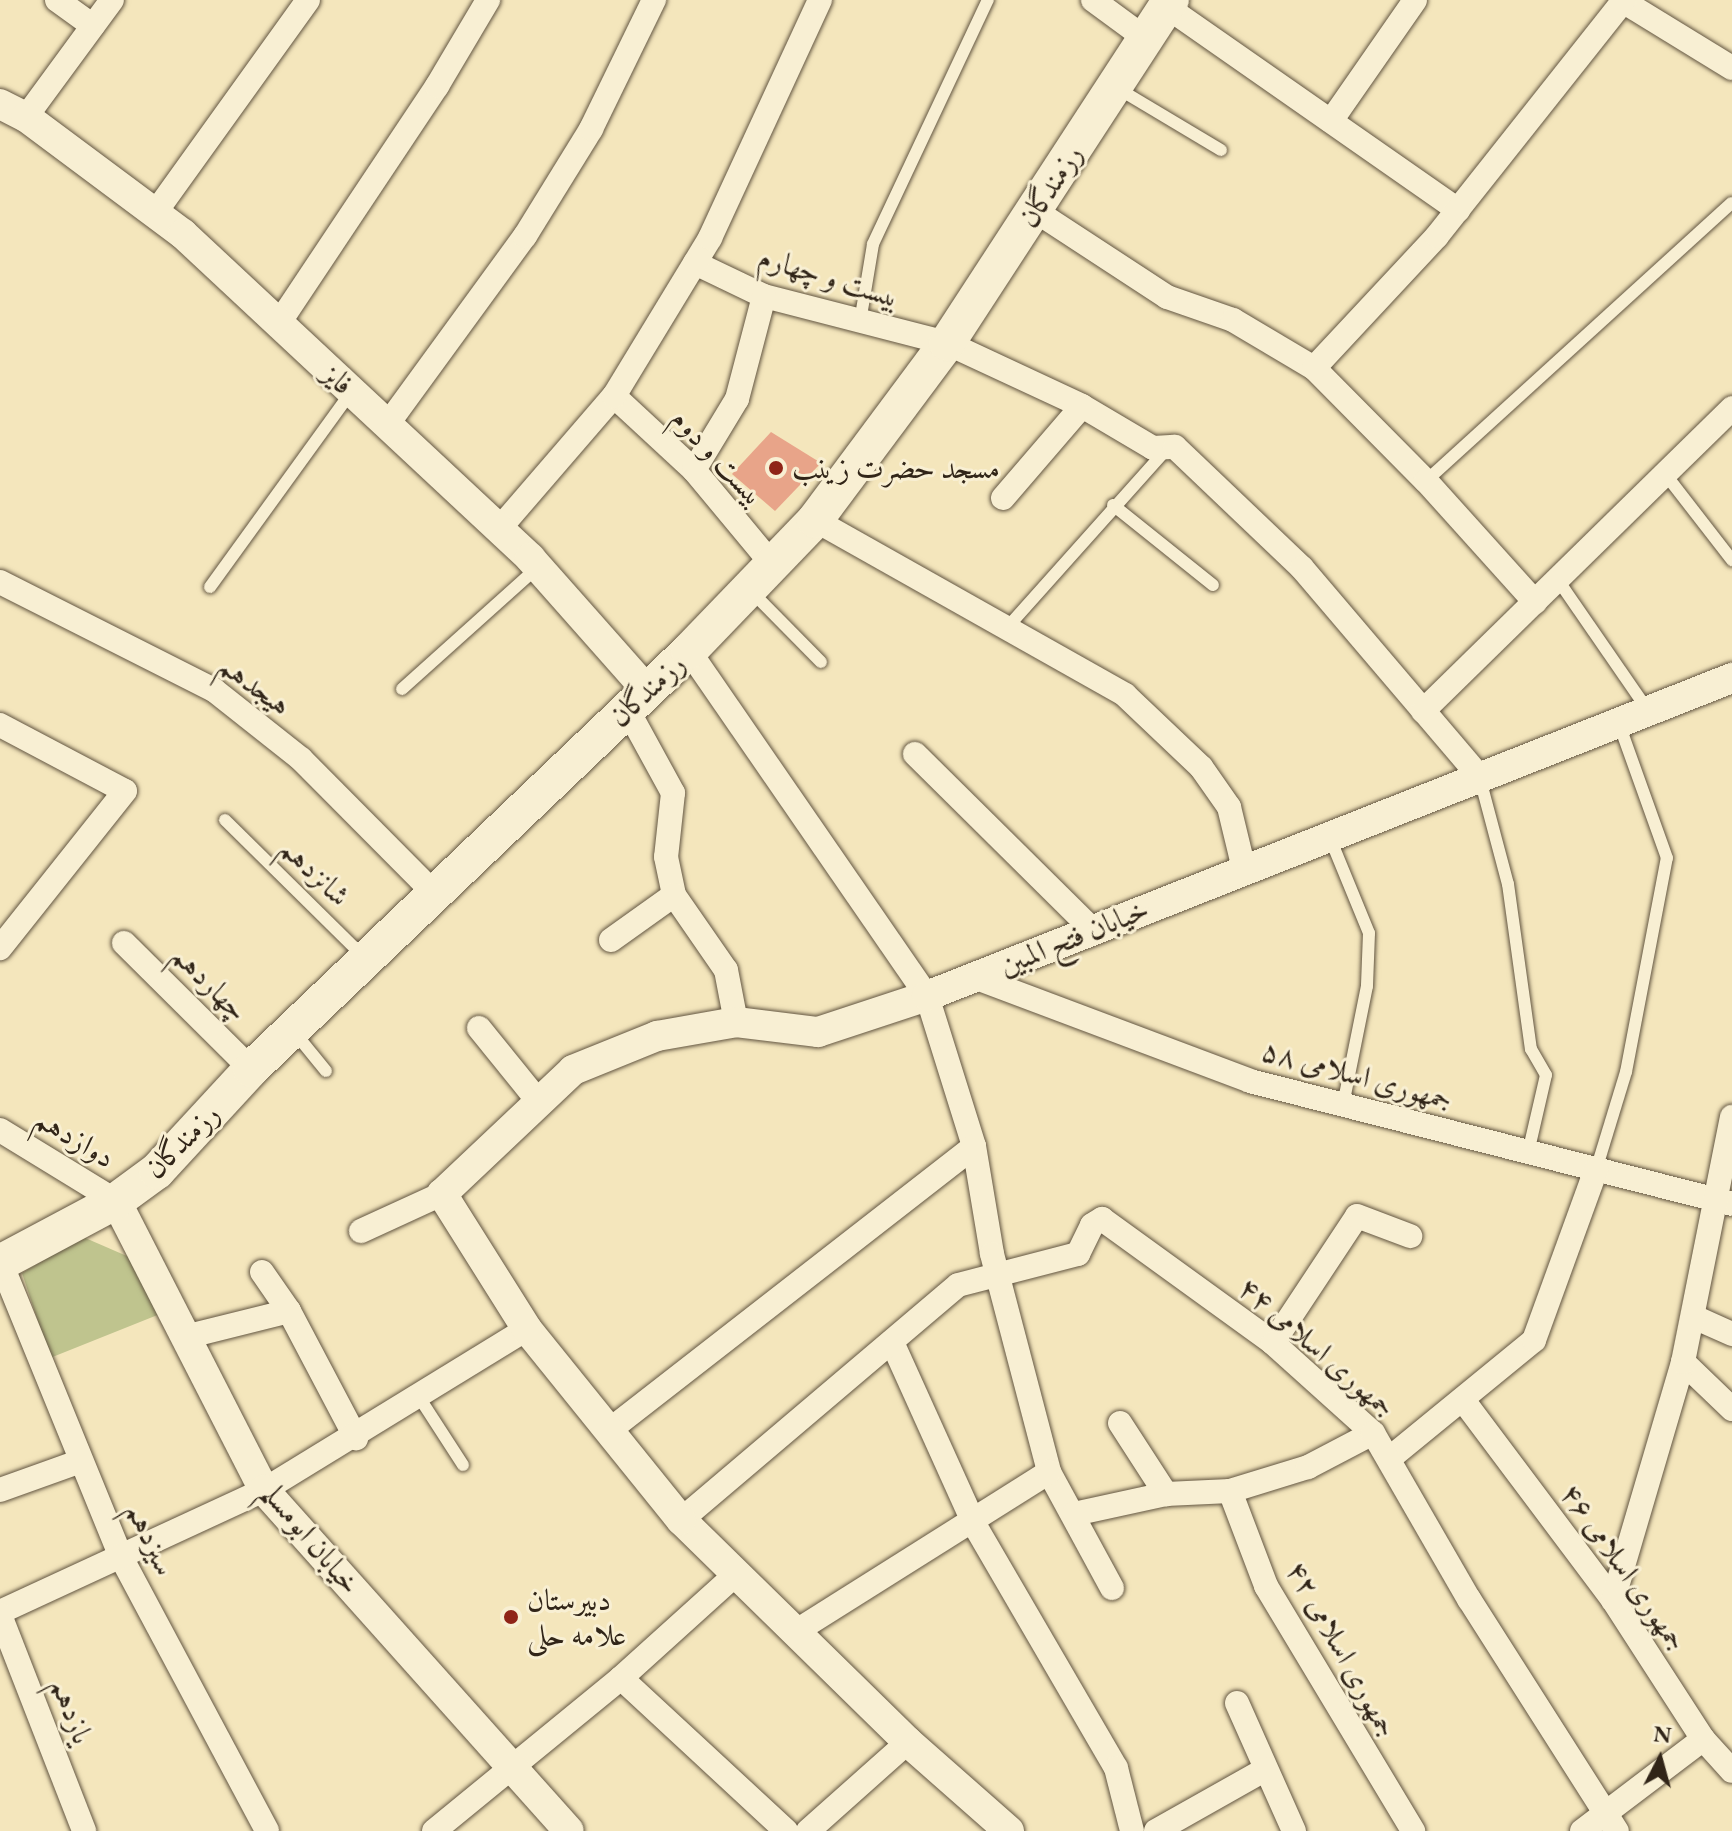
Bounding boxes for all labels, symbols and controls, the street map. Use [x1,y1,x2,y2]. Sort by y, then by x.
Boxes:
street label: رزمندگان [1010,138,1090,234]
street label: بیست و چهارم [754,239,904,315]
street label: فایز [315,356,361,402]
street label: بیست و دوم [664,401,772,513]
place label: مسجد حضرت زینب [792,450,1000,486]
marker: مسجد حضرت زینب [767,459,785,477]
street label: رزمندگان [601,646,693,734]
street label: هیجدهم [212,647,298,723]
street label: شانزدهم [273,830,357,914]
street label: خیابان فتح المبین [994,891,1154,983]
street label: چهاردهم [164,937,256,1029]
street label: جمهوری اسلامی ۵۸ [1258,1032,1456,1118]
street label: رزمندگان [137,1096,227,1186]
street label: دوازدهم [29,1100,121,1176]
street label: جمهوری اسلامی ۴۴ [1231,1269,1403,1425]
street label: خیابان ابومسلم [254,1475,368,1601]
street label: جمهوری اسلامی ۴۶ [1553,1476,1695,1658]
street label: سیزدهم [119,1497,183,1581]
street label: جمهوری اسلامی ۴۲ [1279,1555,1405,1743]
place label: دبیرستان علامه حلی [527,1582,627,1652]
marker: دبیرستان علامه حلی [502,1608,520,1626]
street label: یازدهم [43,1673,101,1749]
north arrow [1620,1719,1700,1799]
text: N [1652,1719,1673,1750]

